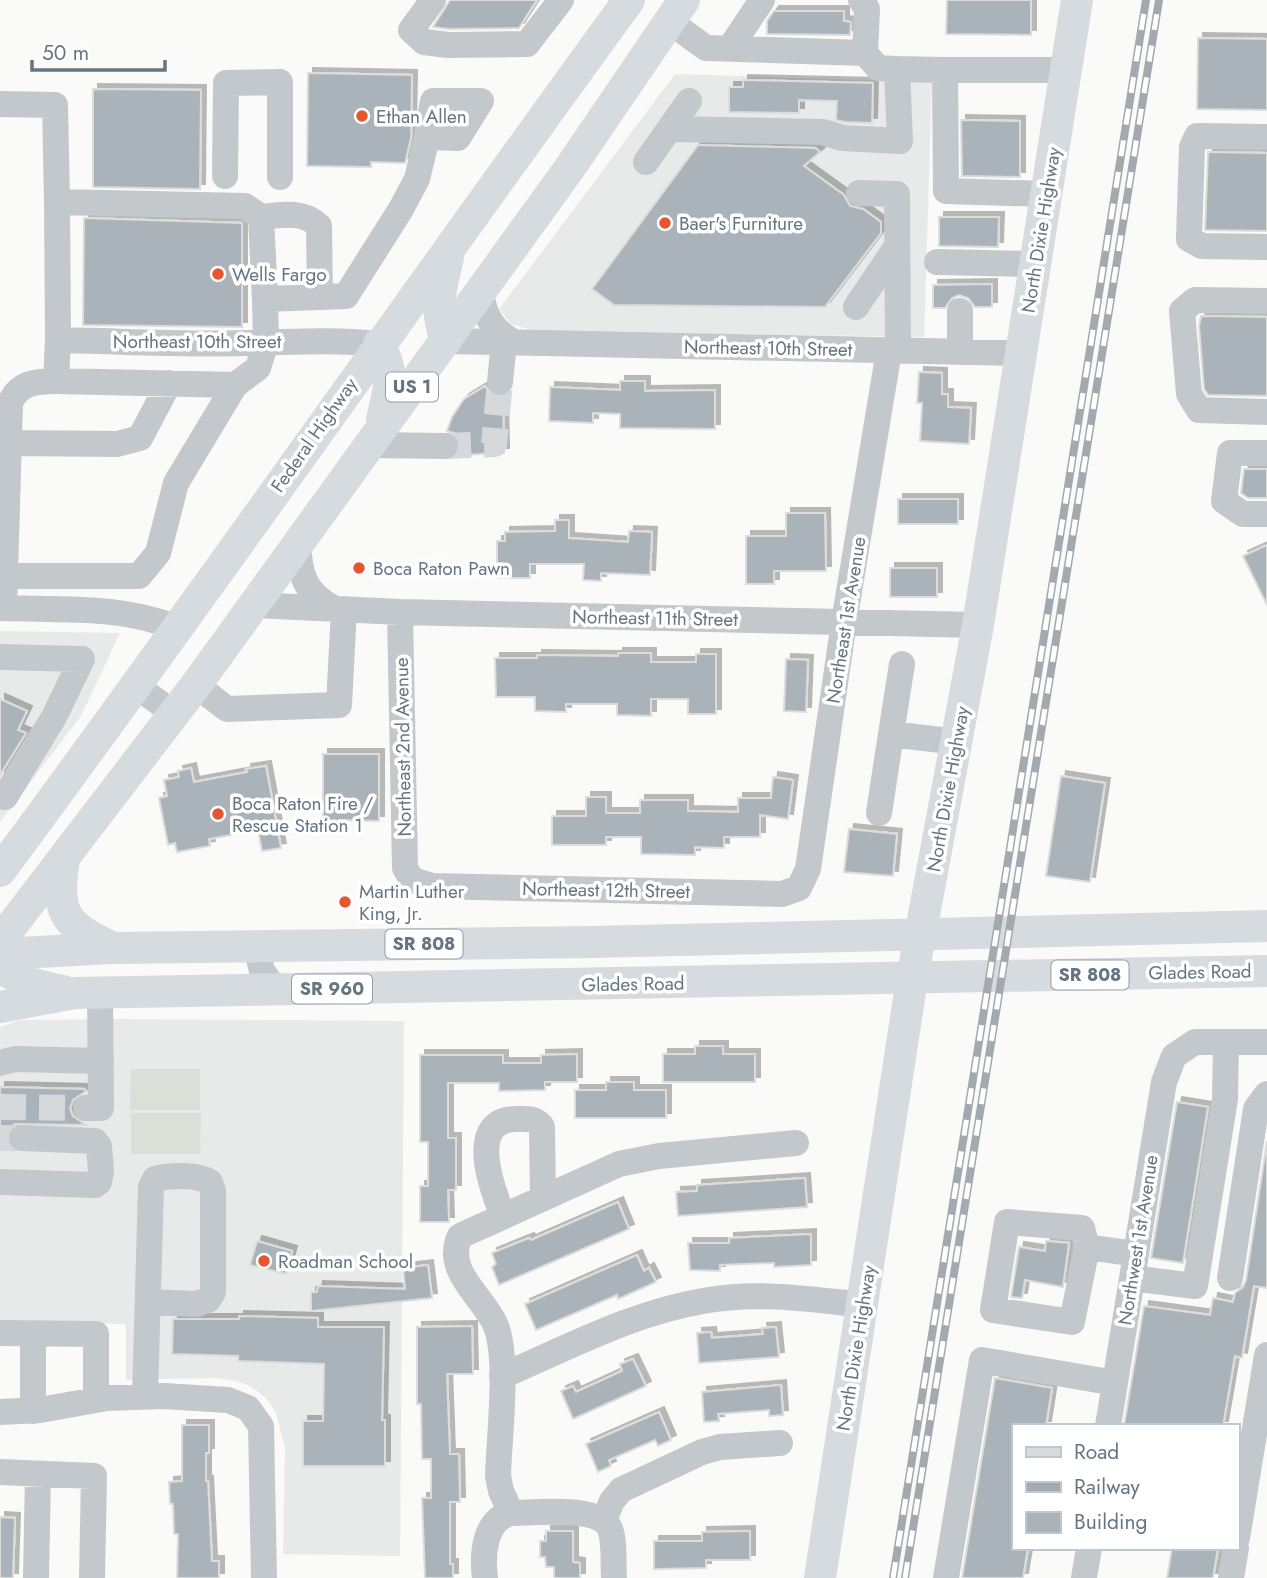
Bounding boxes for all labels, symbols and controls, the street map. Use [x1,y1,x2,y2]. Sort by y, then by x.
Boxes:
scale bar [32,28,164,72]
text: 50 m [42,38,89,68]
place label: Ethan Allen [376,103,467,130]
marker: Ethan Allen [354,108,370,124]
street label: North Dixie Highway [1015,144,1068,315]
place label: Baer's Furniture [679,210,803,237]
marker: Baer's Furniture [657,215,673,231]
place label: Wells Fargo [232,261,327,288]
marker: Wells Fargo [210,266,226,282]
street label: Northeast 10th Street [113,328,282,355]
street label: Northeast 10th Street [684,333,853,363]
street label: Federal Highway [264,372,364,498]
road number: US 1 [386,372,438,402]
street label: Northeast 1st Avenue [819,534,873,705]
place label: Boca Raton Pawn [373,555,510,582]
marker: Boca Raton Pawn [351,560,367,576]
street label: Northeast 11th Street [572,603,738,633]
street label: Northeast 2nd Avenue [388,657,418,837]
street label: North Dixie Highway [920,703,976,874]
place label: Boca Raton Fire / Rescue Station 1 [232,790,373,839]
marker: Boca Raton Fire / Rescue Station 1 [210,806,226,822]
street label: Northeast 12th Street [522,875,691,905]
place label: Martin Luther King, Jr. [359,878,465,927]
marker: Martin Luther King, Jr. [337,894,353,910]
road number: SR 808 [386,930,462,959]
street label: Glades Road [1148,958,1252,986]
road number: SR 808 [1052,960,1128,990]
street label: Glades Road [581,970,685,998]
road number: SR 960 [292,974,372,1004]
street label: Northwest 1st Avenue [1111,1153,1165,1327]
place label: Roadman School [278,1248,413,1275]
marker: Roadman School [256,1253,272,1269]
street label: North Dixie Highway [830,1262,883,1433]
legend [1012,1424,1239,1550]
text: Road [1074,1437,1119,1467]
text: Railway [1074,1472,1140,1502]
text: Building [1074,1507,1147,1537]

